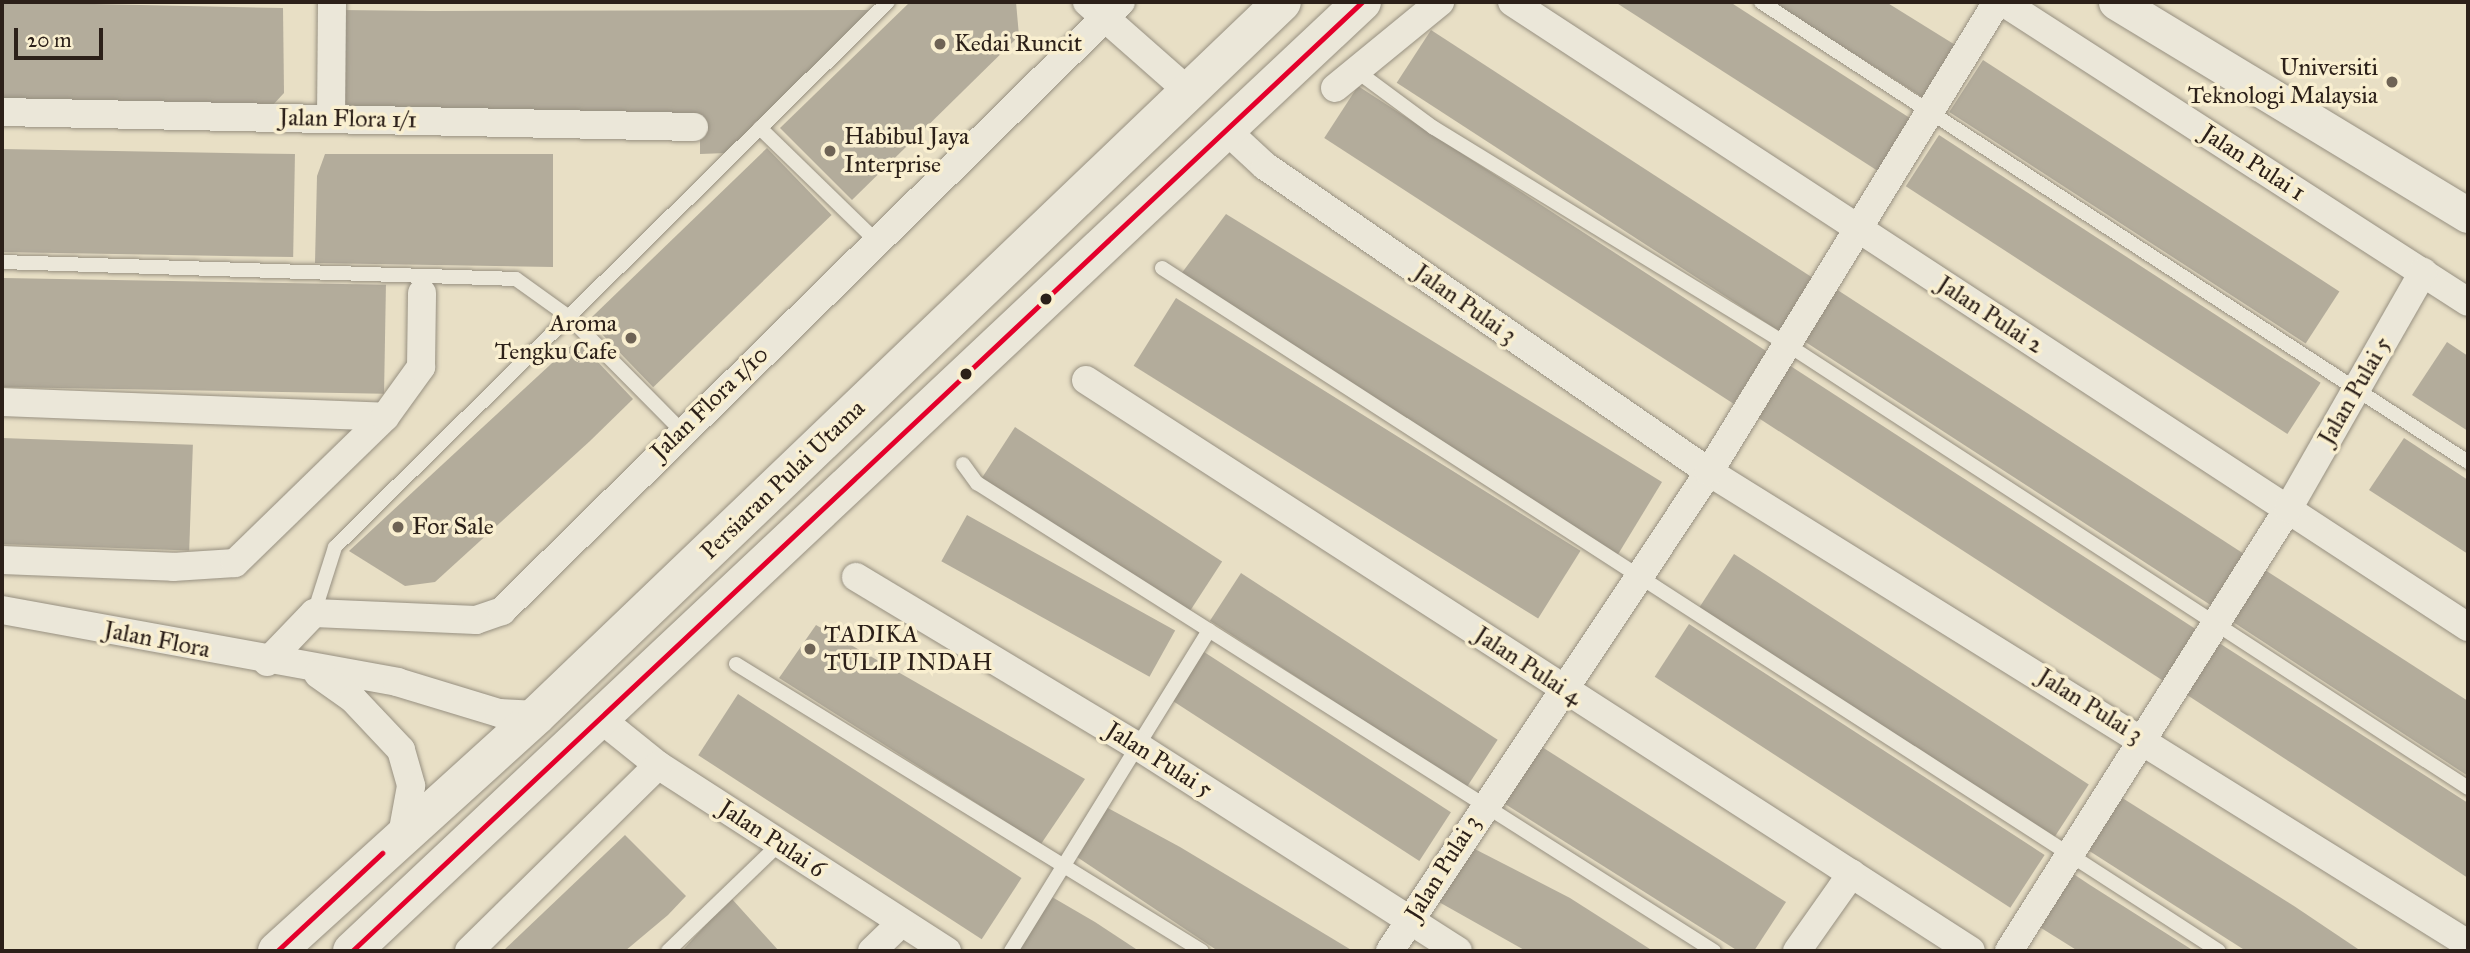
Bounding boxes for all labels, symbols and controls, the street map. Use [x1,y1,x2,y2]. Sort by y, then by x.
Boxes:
scale bar [18,14,107,58]
text: 20 m [27,27,72,53]
place label: Kedai Runcit [954,30,1082,58]
marker: Kedai Runcit [932,36,948,52]
place label: Universiti Teknologi Malaysia [2188,54,2378,110]
marker: Universiti Teknologi Malaysia [2384,74,2400,90]
street label: Jalan Flora 1/1 [279,103,417,135]
street label: Jalan Pulai 1 [2195,119,2311,207]
place label: Habibul Jaya Interprise [844,123,969,179]
marker: Habibul Jaya Interprise [822,143,838,159]
street label: Jalan Pulai 3 [1408,258,1522,350]
street label: Jalan Pulai 2 [1932,270,2048,360]
unlabelled marker [1039,292,1053,306]
place label: Aroma Tengku Cafe [495,310,617,366]
marker: Aroma Tengku Cafe [623,330,639,346]
street label: Jalan Pulai 5 [2312,332,2398,450]
street label: Jalan Flora 1/10 [645,340,775,466]
unlabelled marker [959,367,973,381]
street label: Persiaran Pulai Utama [695,394,871,566]
place label: For Sale [412,513,494,541]
marker: For Sale [390,519,406,535]
street label: Jalan Flora [102,616,212,664]
place label: TADIKA TULIP INDAH [824,621,992,677]
street label: Jalan Pulai 4 [1469,621,1587,711]
marker: TADIKA TULIP INDAH [802,641,818,657]
street label: Jalan Pulai 3 [2032,662,2148,750]
street label: Jalan Pulai 5 [1100,716,1218,804]
street label: Jalan Pulai 6 [713,794,831,884]
street label: Jalan Pulai 3 [1399,810,1487,926]

